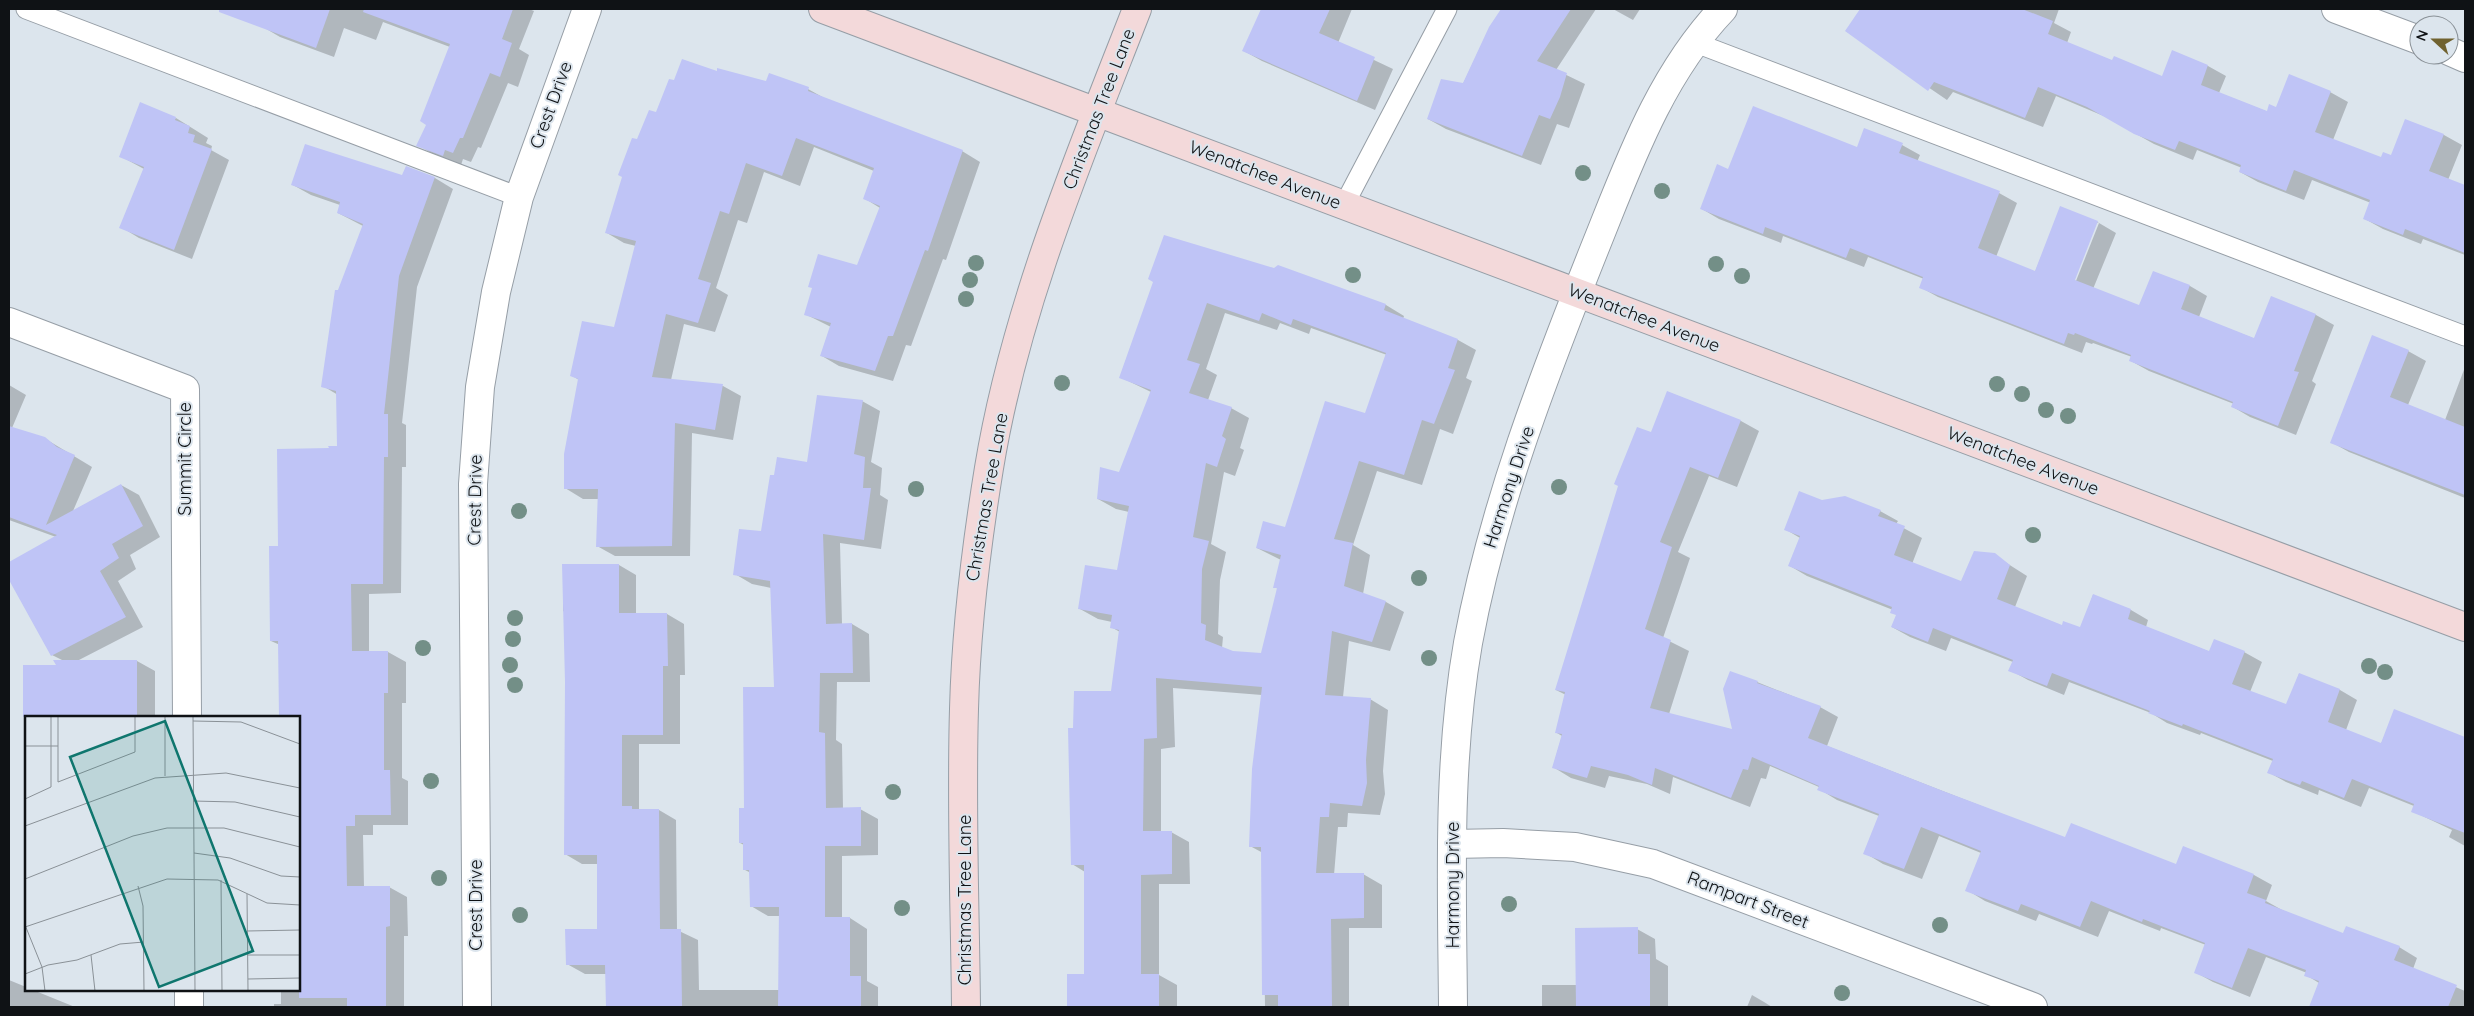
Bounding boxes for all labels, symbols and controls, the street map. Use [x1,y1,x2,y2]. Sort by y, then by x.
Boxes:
north arrow [2409,15,2459,65]
street label: Christmas Tree Lane [1057,25,1140,193]
text: N [2412,27,2432,43]
street label: Crest Drive [524,58,577,152]
street label: Wenatchee Avenue [1186,135,1344,214]
street label: Wenatchee Avenue [1565,278,1723,357]
street label: Summit Circle [173,402,196,516]
street label: Christmas Tree Lane [960,411,1013,583]
street label: Wenatchee Avenue [1944,421,2102,500]
street label: Harmony Drive [1478,423,1539,551]
street label: Crest Drive [462,454,487,546]
inset map [25,716,300,991]
street label: Christmas Tree Lane [953,815,976,985]
street label: Harmony Drive [1441,822,1464,948]
street label: Crest Drive [464,859,487,951]
street label: Rampart Street [1684,866,1812,933]

